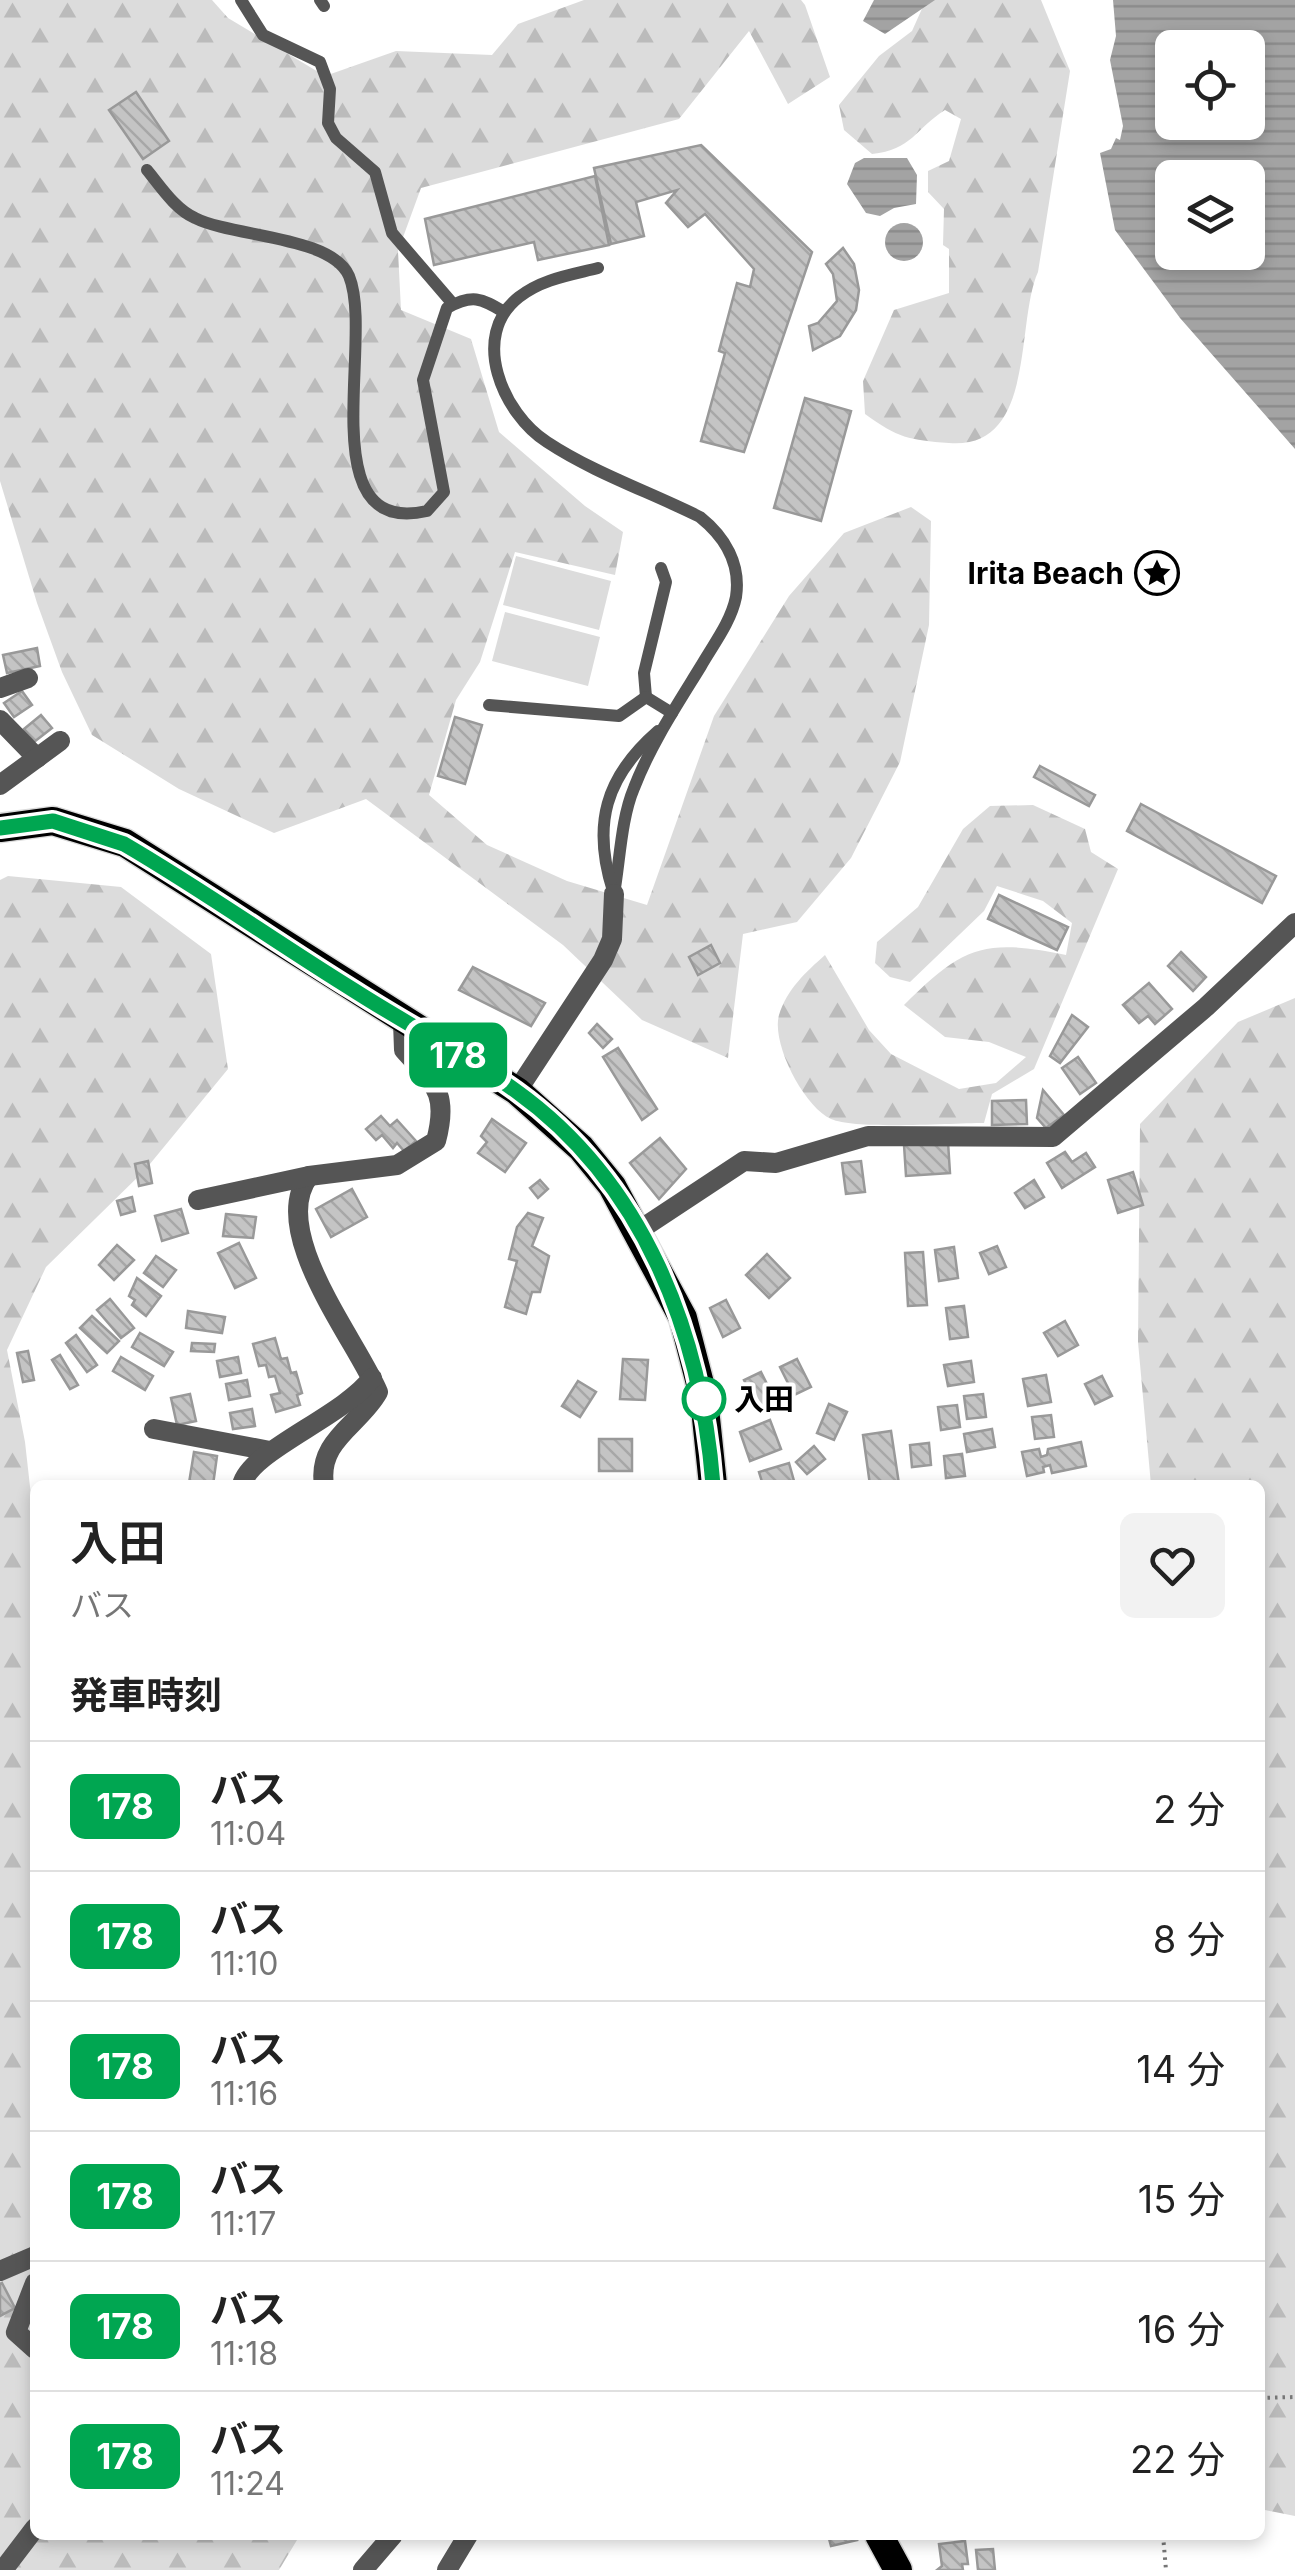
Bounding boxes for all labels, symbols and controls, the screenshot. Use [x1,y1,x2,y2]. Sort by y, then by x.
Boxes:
map controls [1155,30,1265,270]
button: locate [1155,30,1265,140]
button: layers [1155,160,1265,270]
place icon: Irita Beach [1134,550,1180,596]
place label: Irita Beach [968,555,1124,591]
line badge: 178 [400,1022,516,1088]
text: 178 [429,1034,487,1076]
marker: 入田 [683,1378,725,1420]
place label: 入田 [734,1381,794,1417]
text: 入田 [70,1513,166,1572]
button: heart [1120,1513,1225,1618]
text: バス [70,1586,134,1625]
text: 発車時刻 [70,1672,222,1718]
text: バス [210,1766,286,1812]
text: 178 [96,1785,154,1827]
text: 2 分 [1153,1786,1225,1832]
text: 11:04 [210,1814,286,1853]
text: バス [210,1896,286,1942]
text: 178 [96,1915,154,1957]
text: 8 分 [1153,1916,1225,1962]
text: 11:10 [210,1944,278,1983]
text: バス [210,2026,286,2072]
text: 178 [96,2045,154,2087]
text: 14 分 [1136,2046,1225,2092]
text: 11:16 [210,2074,278,2113]
text: バス [210,2156,286,2202]
text: 178 [96,2175,154,2217]
text: 15 分 [1138,2176,1225,2222]
text: 11:17 [210,2204,276,2243]
text: バス [210,2286,286,2332]
text: 178 [96,2305,154,2347]
text: 16 分 [1137,2306,1225,2352]
text: 11:18 [210,2334,278,2373]
text: バス [210,2416,286,2462]
text: 178 [96,2435,154,2477]
text: 22 分 [1130,2436,1225,2482]
text: 11:24 [210,2464,285,2503]

